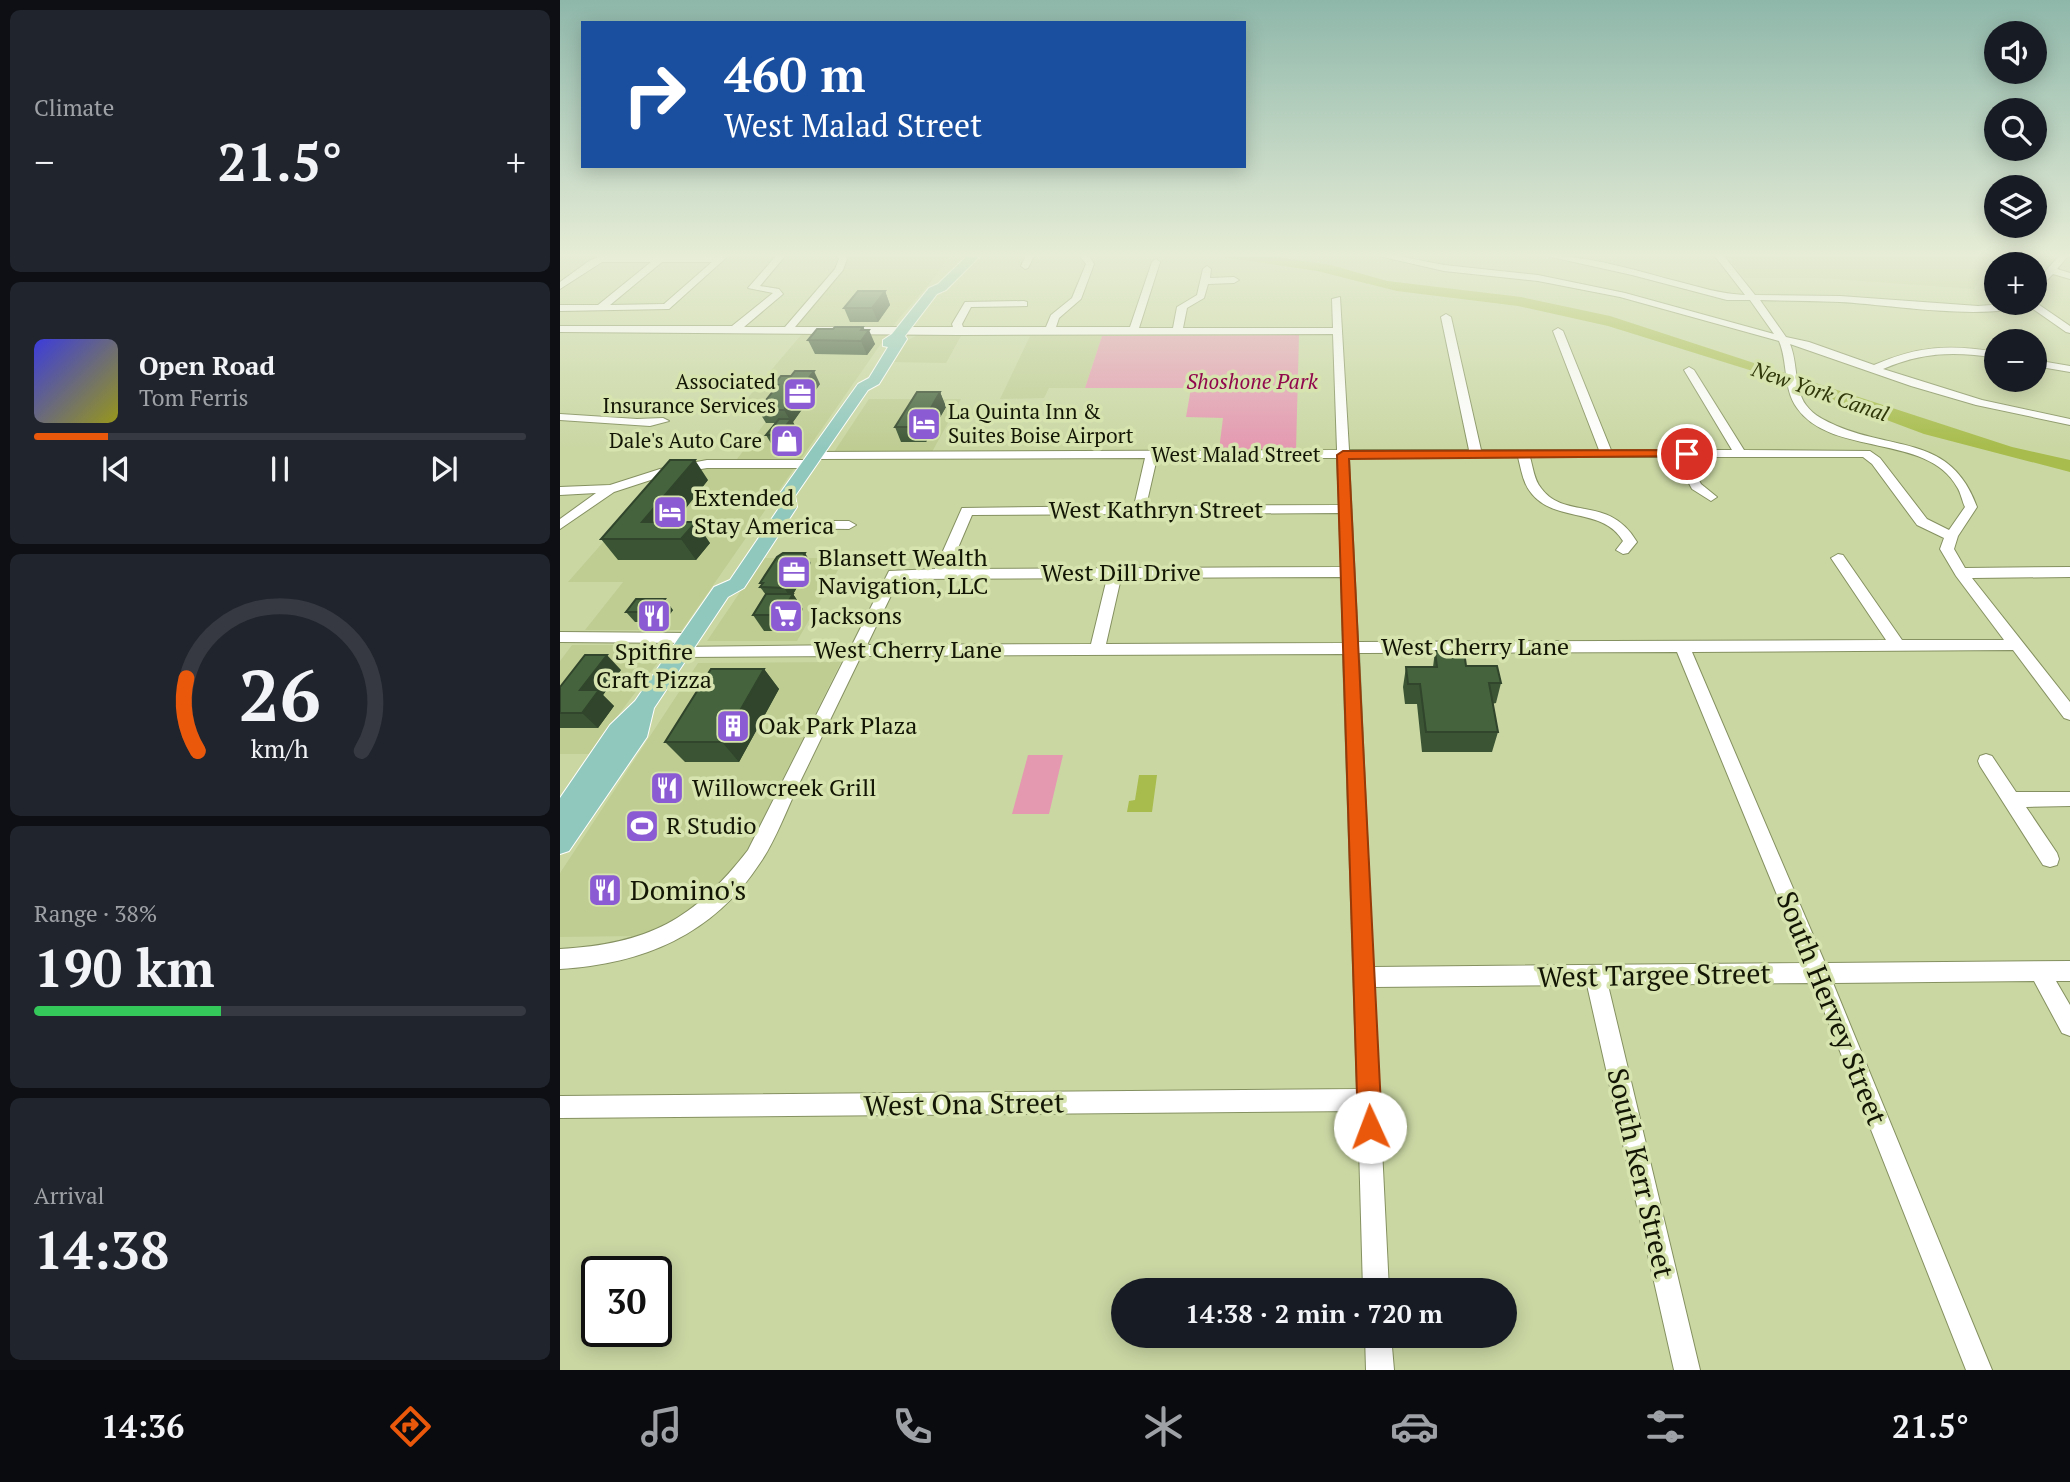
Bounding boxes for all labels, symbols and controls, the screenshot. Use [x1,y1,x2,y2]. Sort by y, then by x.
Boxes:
map controls [1984,21,2047,392]
button: sound [1984,21,2047,84]
text: 460 m [724,41,866,106]
icon: right [609,49,700,140]
text: Climate [34,92,114,123]
button: search [1984,98,2047,161]
text: West Malad Street [724,104,982,146]
text: 21.5° [217,127,343,196]
text: − [34,137,54,187]
text: + [506,137,526,187]
button: layers [1984,175,2047,238]
button: + [1984,252,2047,315]
button: − [1984,329,2047,392]
text: Open Road [139,348,275,382]
water label: New York Canal [1747,354,1893,428]
place label: Associated Insurance Services [602,367,776,419]
park label: Shoshone Park [1186,367,1319,395]
office icon: Associated Insurance Services [781,375,819,413]
text: Tom Ferris [139,382,249,413]
place label: La Quinta Inn & Suites Boise Airport [948,397,1134,449]
hotel icon: La Quinta Inn & Suites Boise Airport [905,405,943,443]
shop icon: Dale's Auto Care [768,422,806,460]
pin [1657,424,1717,484]
place label: Dale's Auto Care [609,426,762,454]
icon: arrive [1668,435,1706,473]
street label: West Malad Street [1151,440,1321,468]
icon: previous [97,450,135,488]
icon: pause [261,450,299,488]
icon: next [425,450,463,488]
place label: Extended Stay America [694,481,834,541]
hotel icon: Extended Stay America [651,493,689,531]
street label: West Kathryn Street [1049,493,1263,525]
place label: Blansett Wealth Navigation, LLC [818,541,988,601]
office icon: Blansett Wealth Navigation, LLC [775,553,813,591]
street label: West Dill Drive [1041,556,1201,588]
restaurant icon: Spitfire Craft Pizza [635,597,673,635]
supermarket icon: Jacksons [767,597,805,635]
place label: Jacksons [810,599,902,631]
street label: West Cherry Lane [1381,630,1569,662]
street label: West Cherry Lane [814,633,1002,665]
place label: Spitfire Craft Pizza [596,635,712,695]
text: 26 [239,645,321,742]
building icon: Oak Park Plaza [714,707,752,745]
place label: Oak Park Plaza [758,709,917,741]
text: km/h [251,732,309,765]
restaurant icon: Willowcreek Grill [648,769,686,807]
place label: Willowcreek Grill [692,771,876,803]
sports icon: R Studio [623,807,661,845]
place label: R Studio [666,809,756,841]
restaurant icon: Domino's [586,871,624,909]
place label: Domino's [630,871,746,908]
street label: South Hervey Street [1769,886,1896,1131]
text: Range · 38% [34,898,157,929]
text: 190 km [34,933,215,1002]
street label: West Targee Street [1537,954,1772,995]
street label: South Kerr Street [1599,1064,1684,1282]
street label: West Ona Street [863,1083,1065,1124]
position arrow [1333,1090,1407,1164]
text: Arrival [34,1180,105,1211]
text: 14:38 [34,1215,169,1284]
speed limit sign: 30 [581,1256,672,1347]
text: 14:38 · 2 min · 720 m [1185,1296,1443,1330]
icon: directions [386,1402,435,1451]
icon: music [637,1402,686,1451]
icon: phone [888,1402,937,1451]
icon: climate [1139,1402,1188,1451]
icon: car [1390,1402,1439,1451]
icon: filters [1641,1402,1690,1451]
text: 14:36 [101,1405,184,1447]
text: 21.5° [1892,1405,1969,1447]

